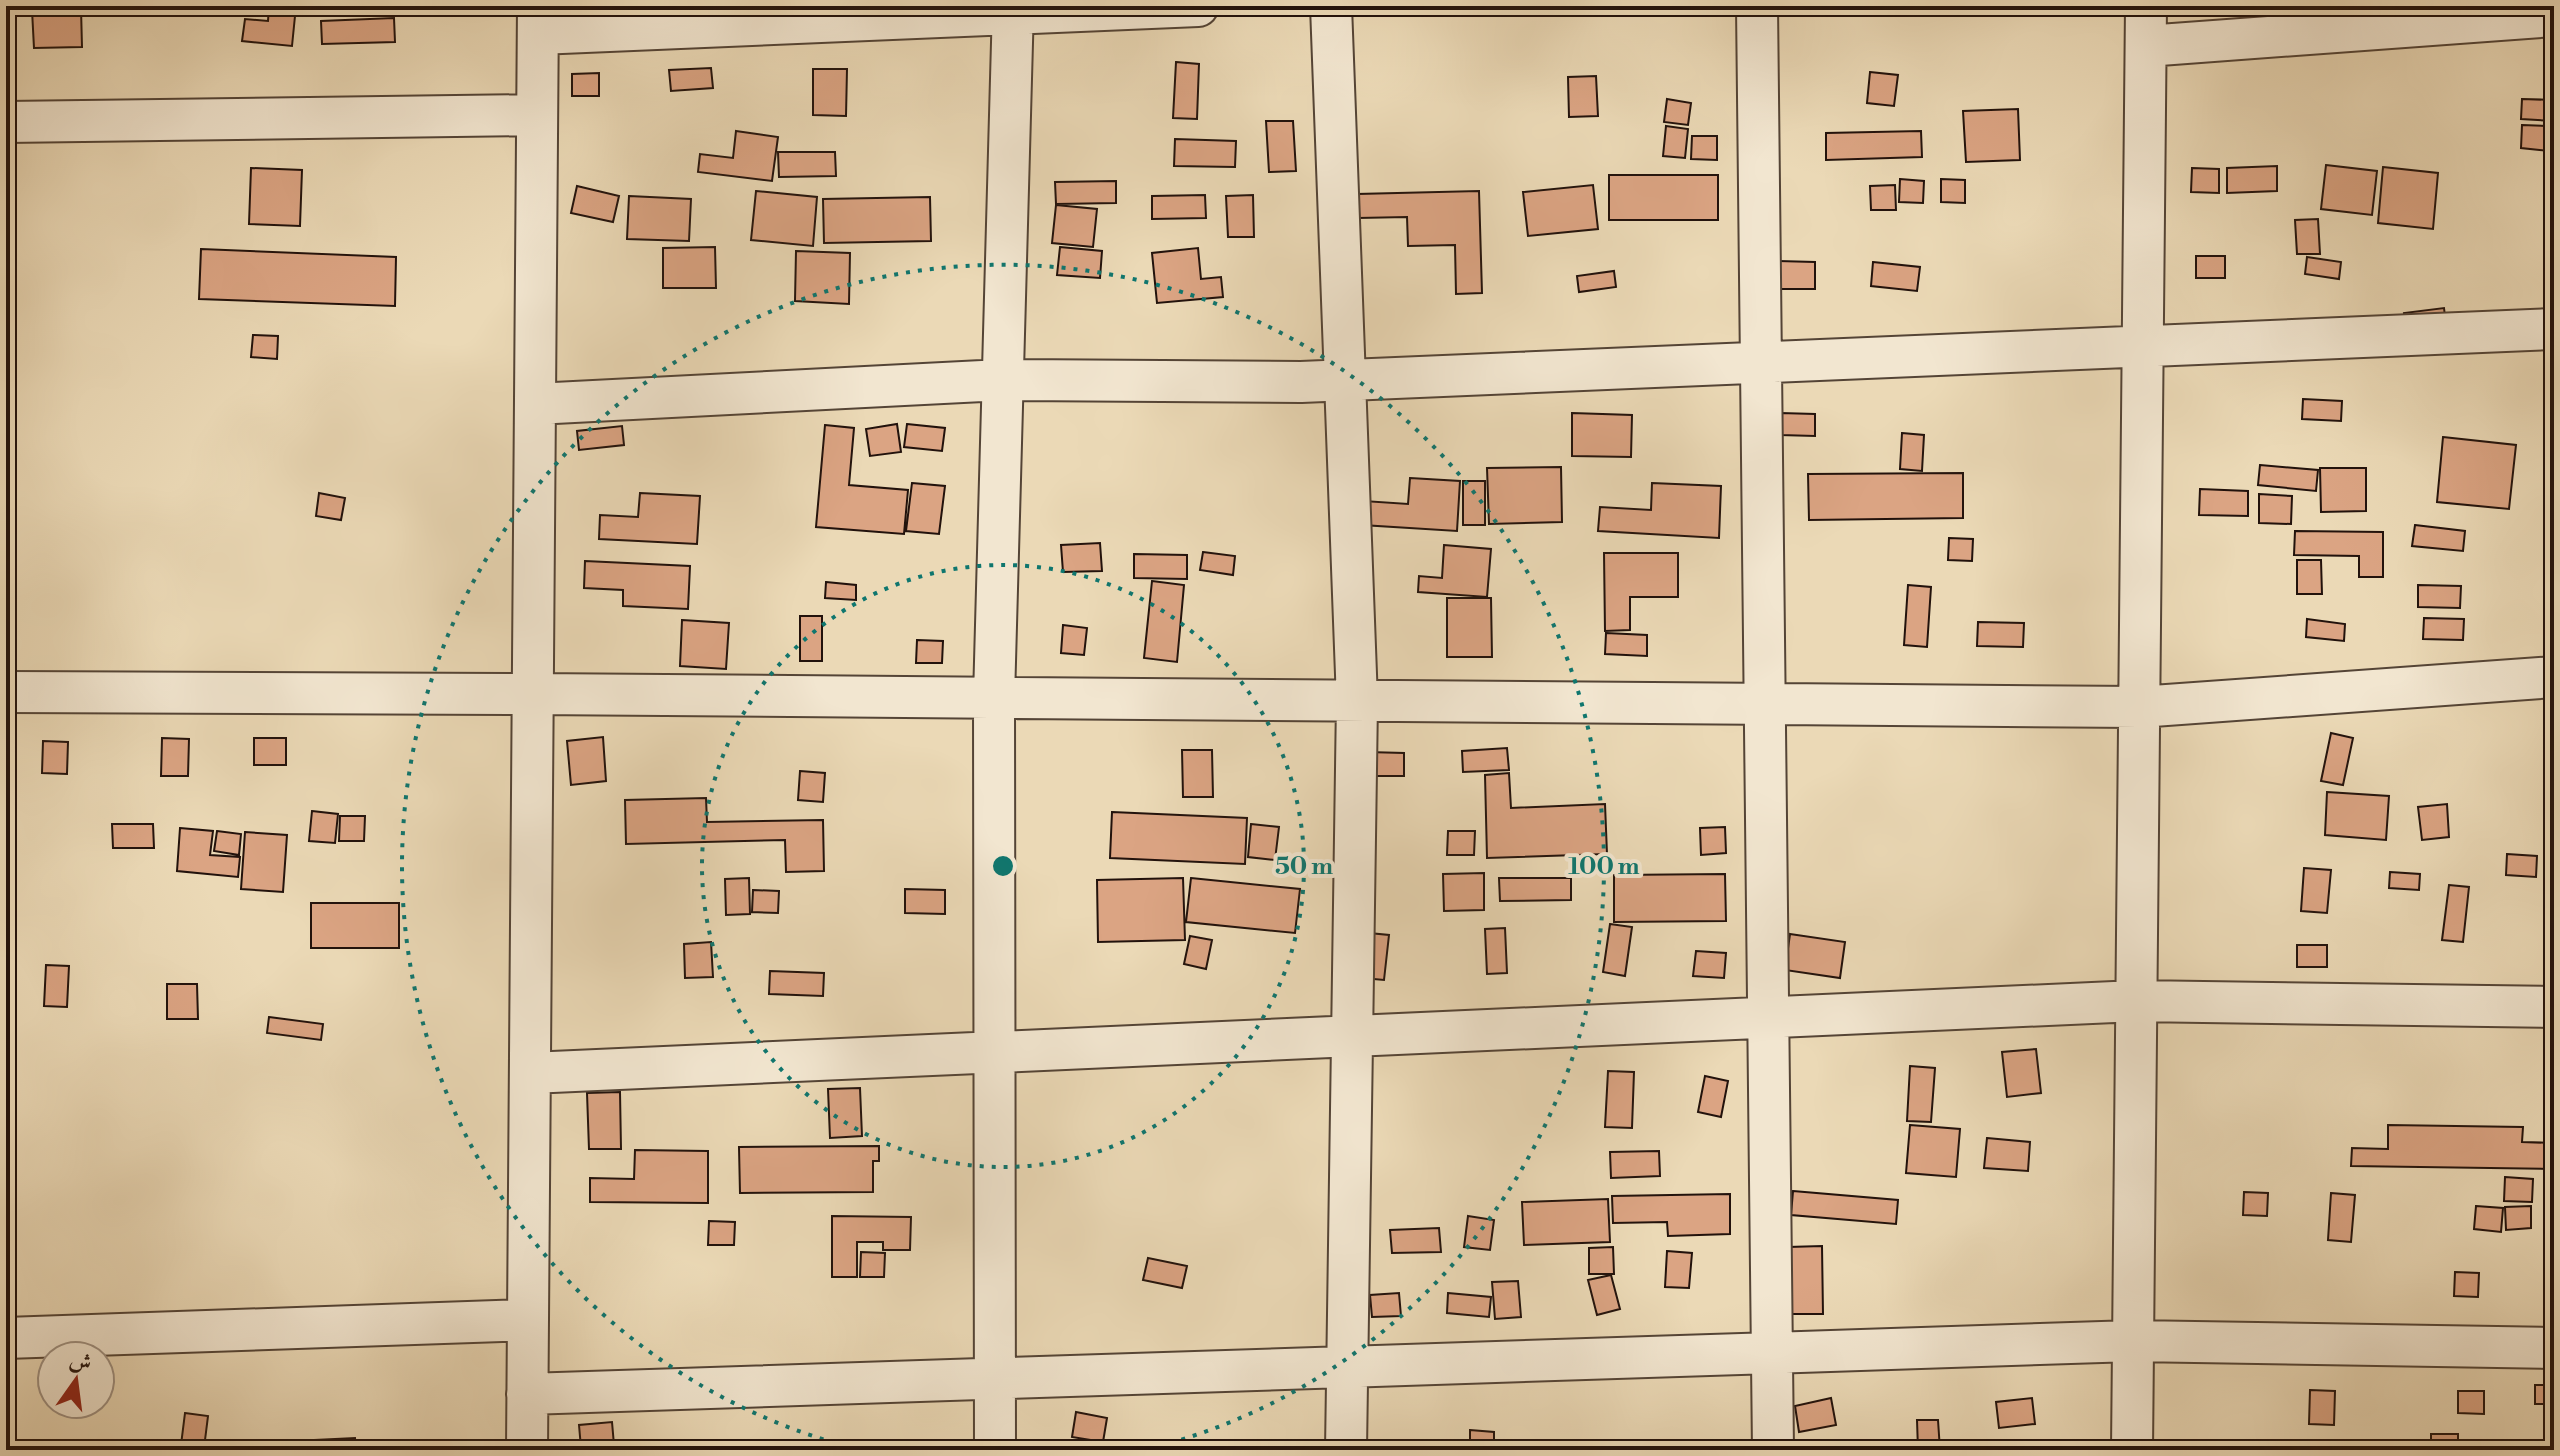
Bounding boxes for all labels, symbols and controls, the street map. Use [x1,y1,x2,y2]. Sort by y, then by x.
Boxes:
centre of rings [989,852,1017,880]
text: 50 m [1275,852,1333,882]
text: 100 m [1568,852,1640,882]
north arrow [36,1340,116,1420]
text: ش [67,1346,94,1378]

